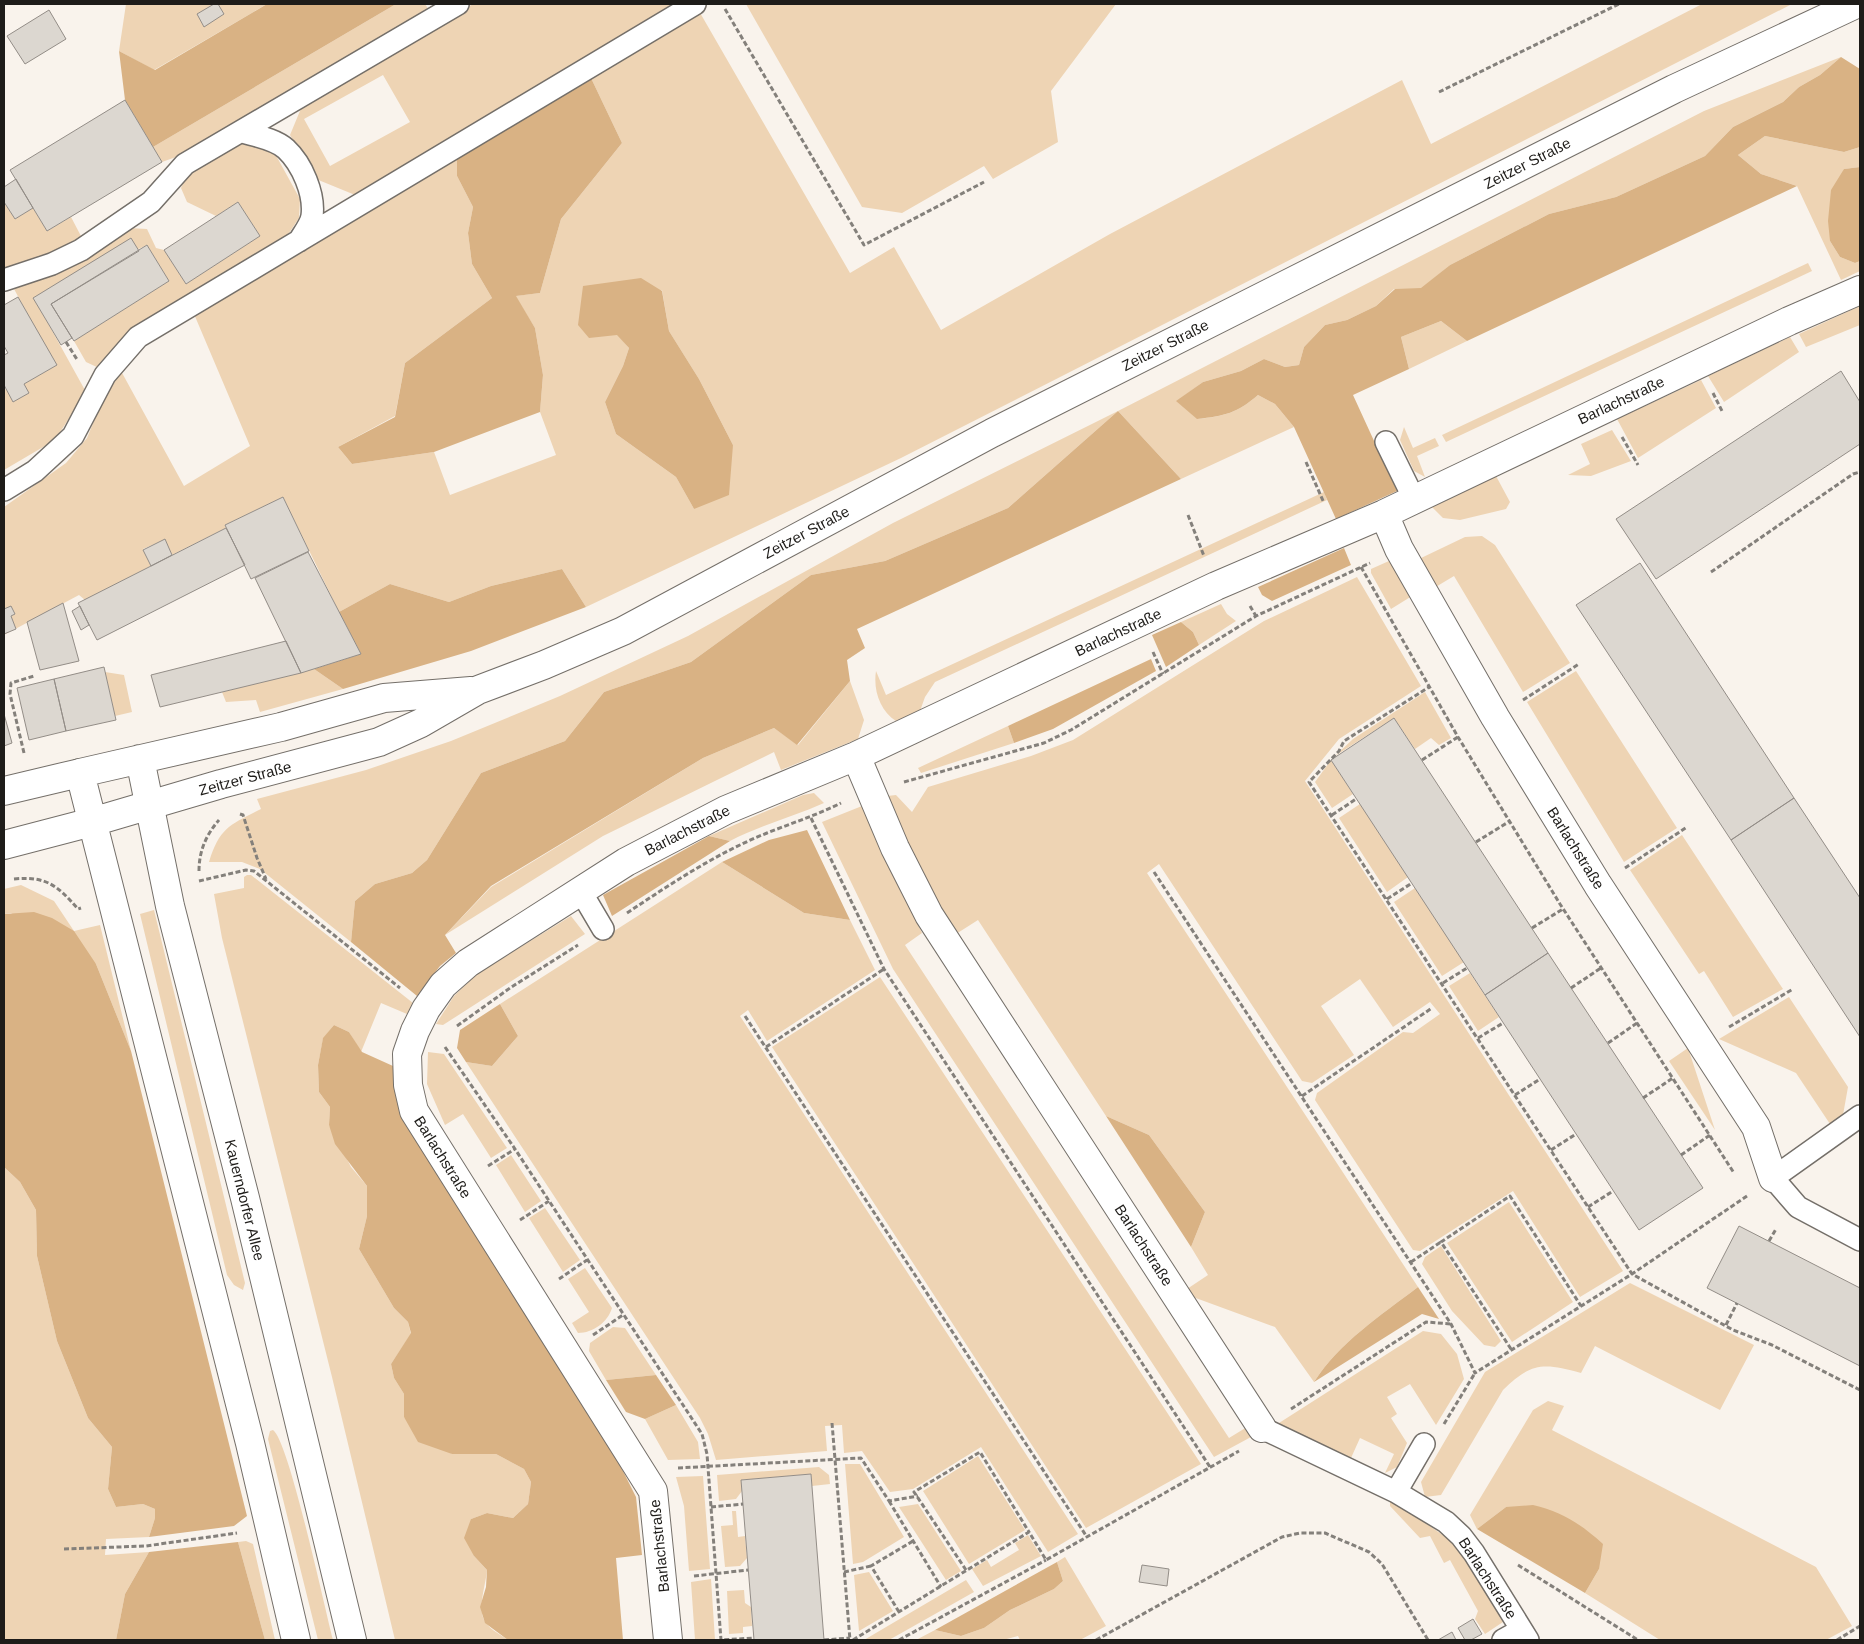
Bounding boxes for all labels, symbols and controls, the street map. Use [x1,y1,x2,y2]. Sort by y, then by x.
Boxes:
street label: Zeitzer Straße [1481,134,1573,192]
street label: Zeitzer Straße [1119,316,1211,374]
street label: Barlachstraße [1575,373,1667,427]
street label: Zeitzer Straße [760,502,852,562]
street label: Barlachstraße [1072,605,1164,659]
street label: Zeitzer Straße [197,757,293,799]
street label: Barlachstraße [642,801,732,859]
street label: Barlachstraße [1544,804,1608,892]
street label: Barlachstraße [411,1113,475,1201]
street label: Kauerndorfer Allee [222,1138,268,1262]
street label: Barlachstraße [1111,1201,1177,1289]
street label: Barlachstraße [646,1499,672,1593]
street label: Barlachstraße [1455,1534,1521,1622]

